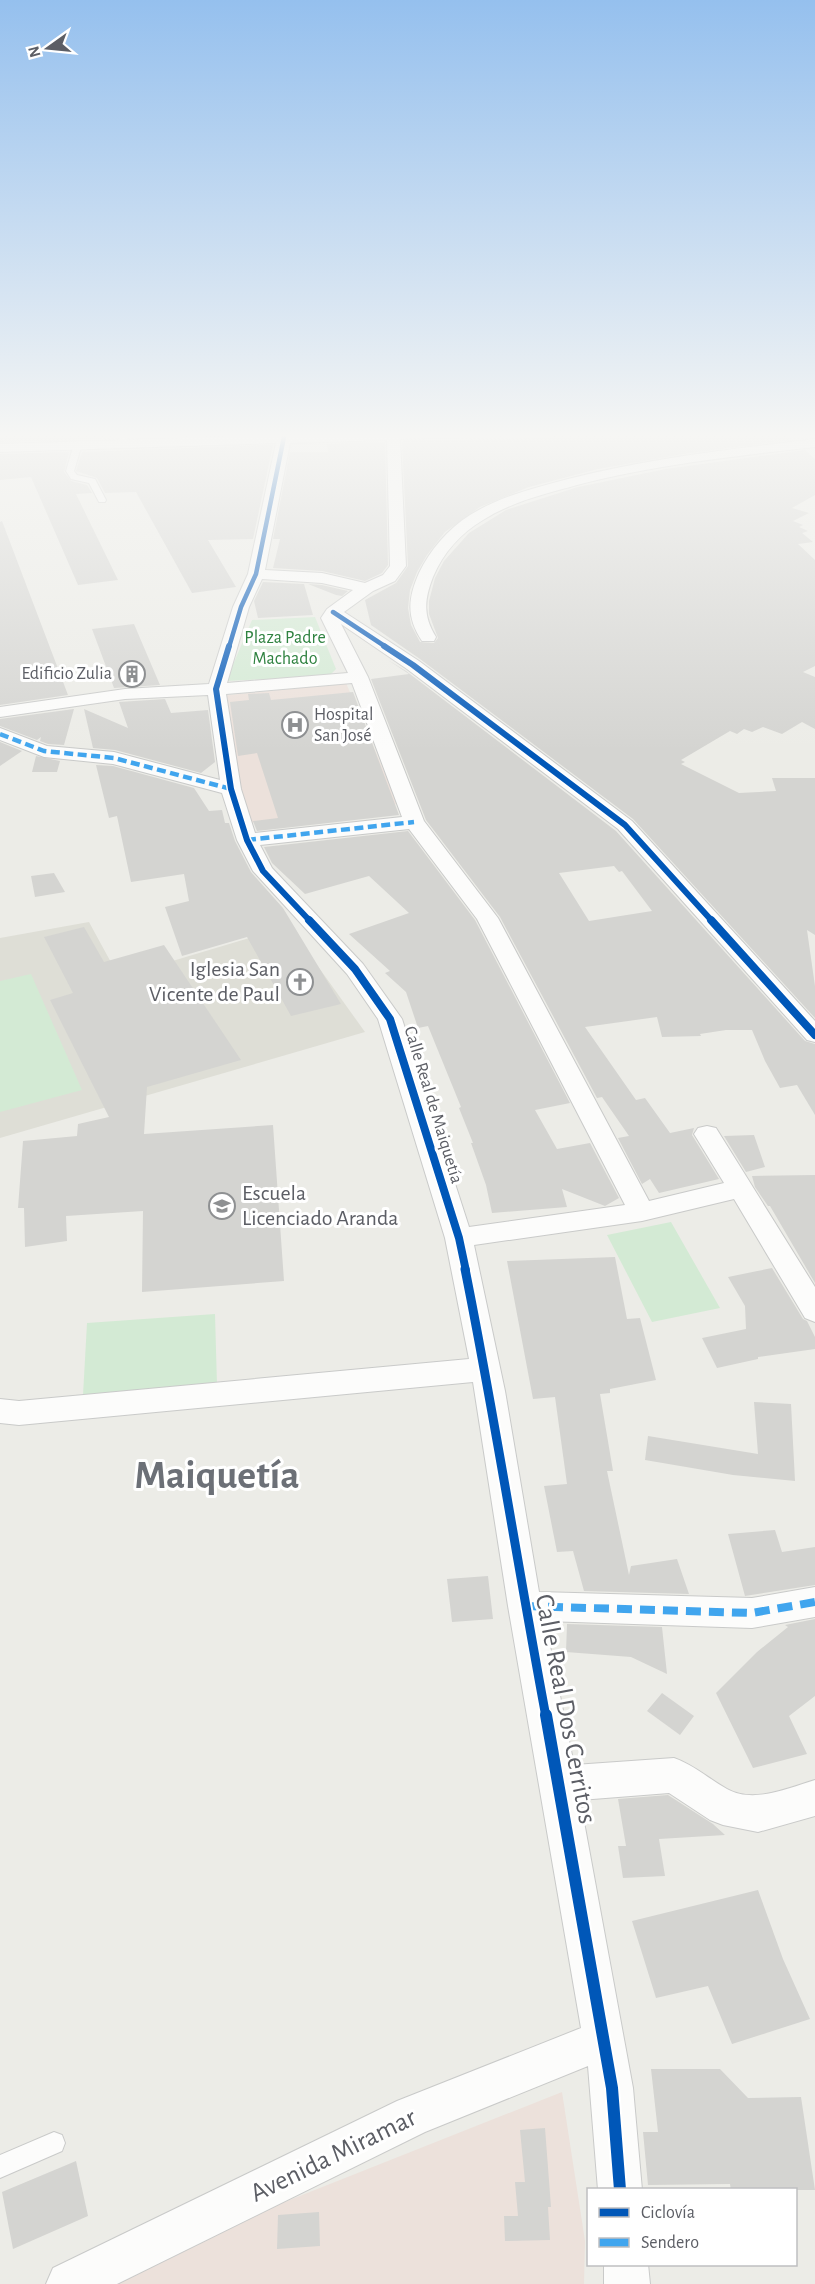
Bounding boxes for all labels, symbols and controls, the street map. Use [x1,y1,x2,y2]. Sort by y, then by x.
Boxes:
north arrow [18,18,78,78]
text: N [25,44,44,59]
park label: Plaza Padre Machado [244,629,326,668]
building icon: Edificio Zulia [117,659,147,689]
place label: Edificio Zulia [22,665,112,683]
place label: Hospital San José [314,706,373,745]
hospital icon: Hospital San José [280,710,310,740]
place label: Iglesia San Vicente de Paul [149,958,280,1005]
church icon: Iglesia San Vicente de Paul [285,967,315,997]
street label: Calle Real de Maiquetía [400,1024,466,1186]
place label: Escuela Licenciado Aranda [242,1182,398,1229]
school or university icon: Escuela Licenciado Aranda [207,1191,237,1221]
district label: Maiquetía [135,1456,299,1496]
street label: Calle Real Dos Cerritos [530,1592,602,1826]
street label: Avenida Miramar [246,2103,420,2207]
legend [587,2188,797,2266]
text: Ciclovía [641,2204,695,2222]
text: Sendero [641,2234,699,2252]

